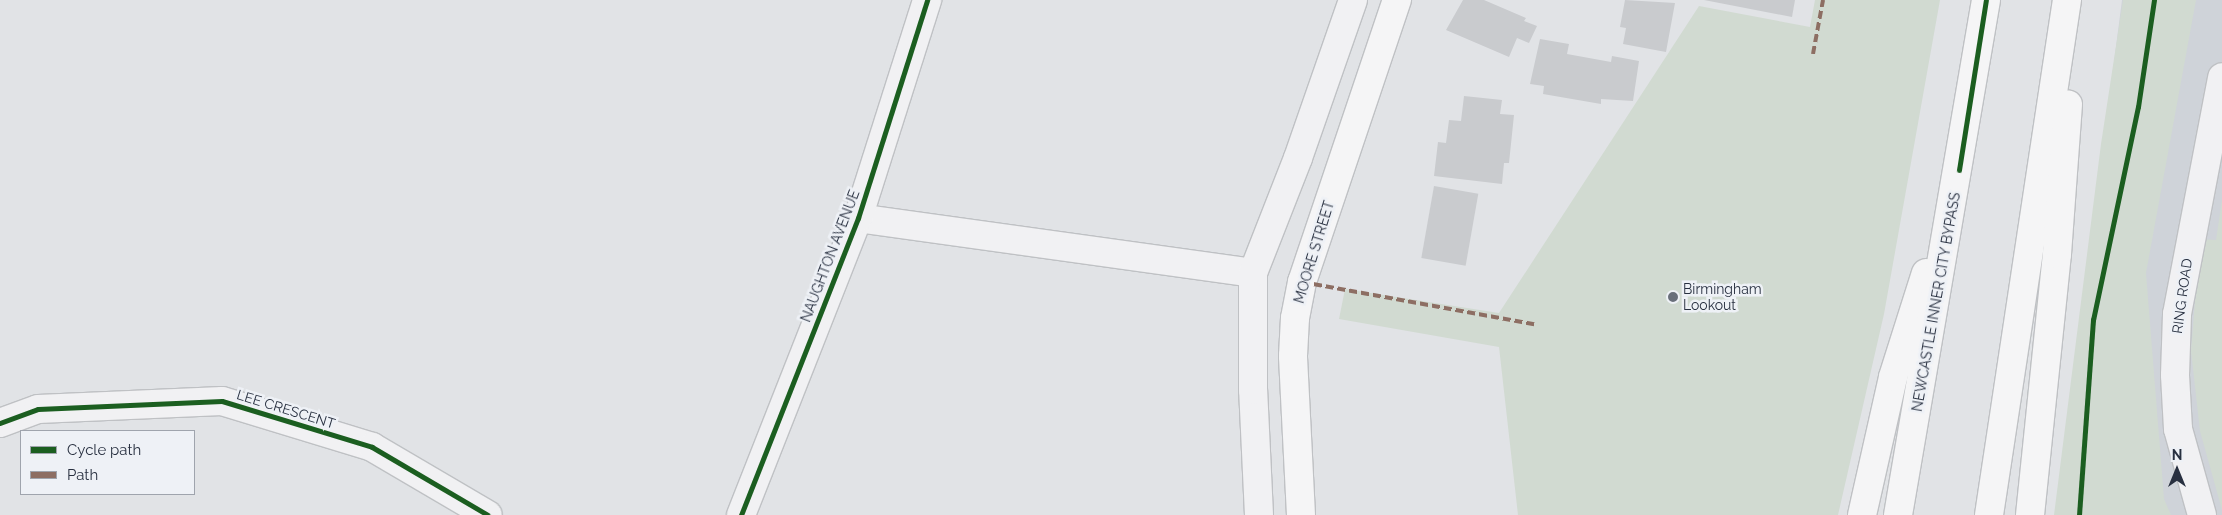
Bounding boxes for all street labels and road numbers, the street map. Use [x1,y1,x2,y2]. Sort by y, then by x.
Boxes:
street label: NAUGHTON AVENUE [797,187,863,325]
street label: NEWCASTLE INNER CITY BYPASS [1908,191,1964,413]
street label: MOORE STREET [1290,199,1338,305]
street label: RING ROAD [2168,257,2196,335]
street label: LEE CRESCENT [235,386,337,432]

